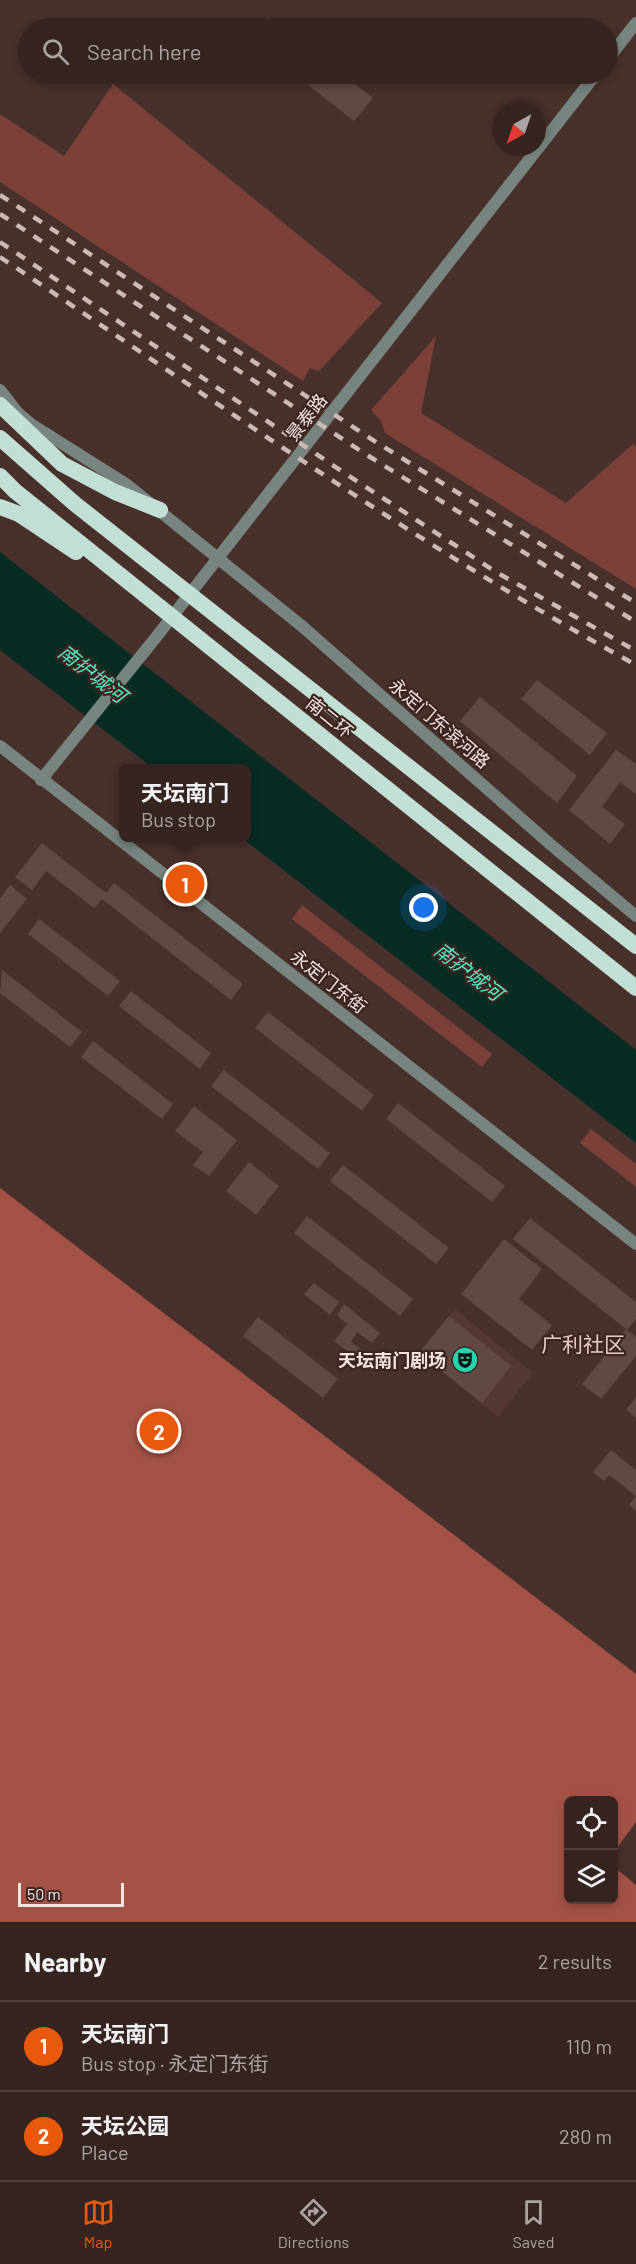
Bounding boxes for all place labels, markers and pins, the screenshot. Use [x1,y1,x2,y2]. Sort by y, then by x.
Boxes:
pin: 1 [166,862,204,906]
theatre icon: 天坛南门剧场 [450,1345,480,1375]
place label: 天坛南门剧场 [338,1349,446,1371]
pin: 2 [140,1408,178,1454]

